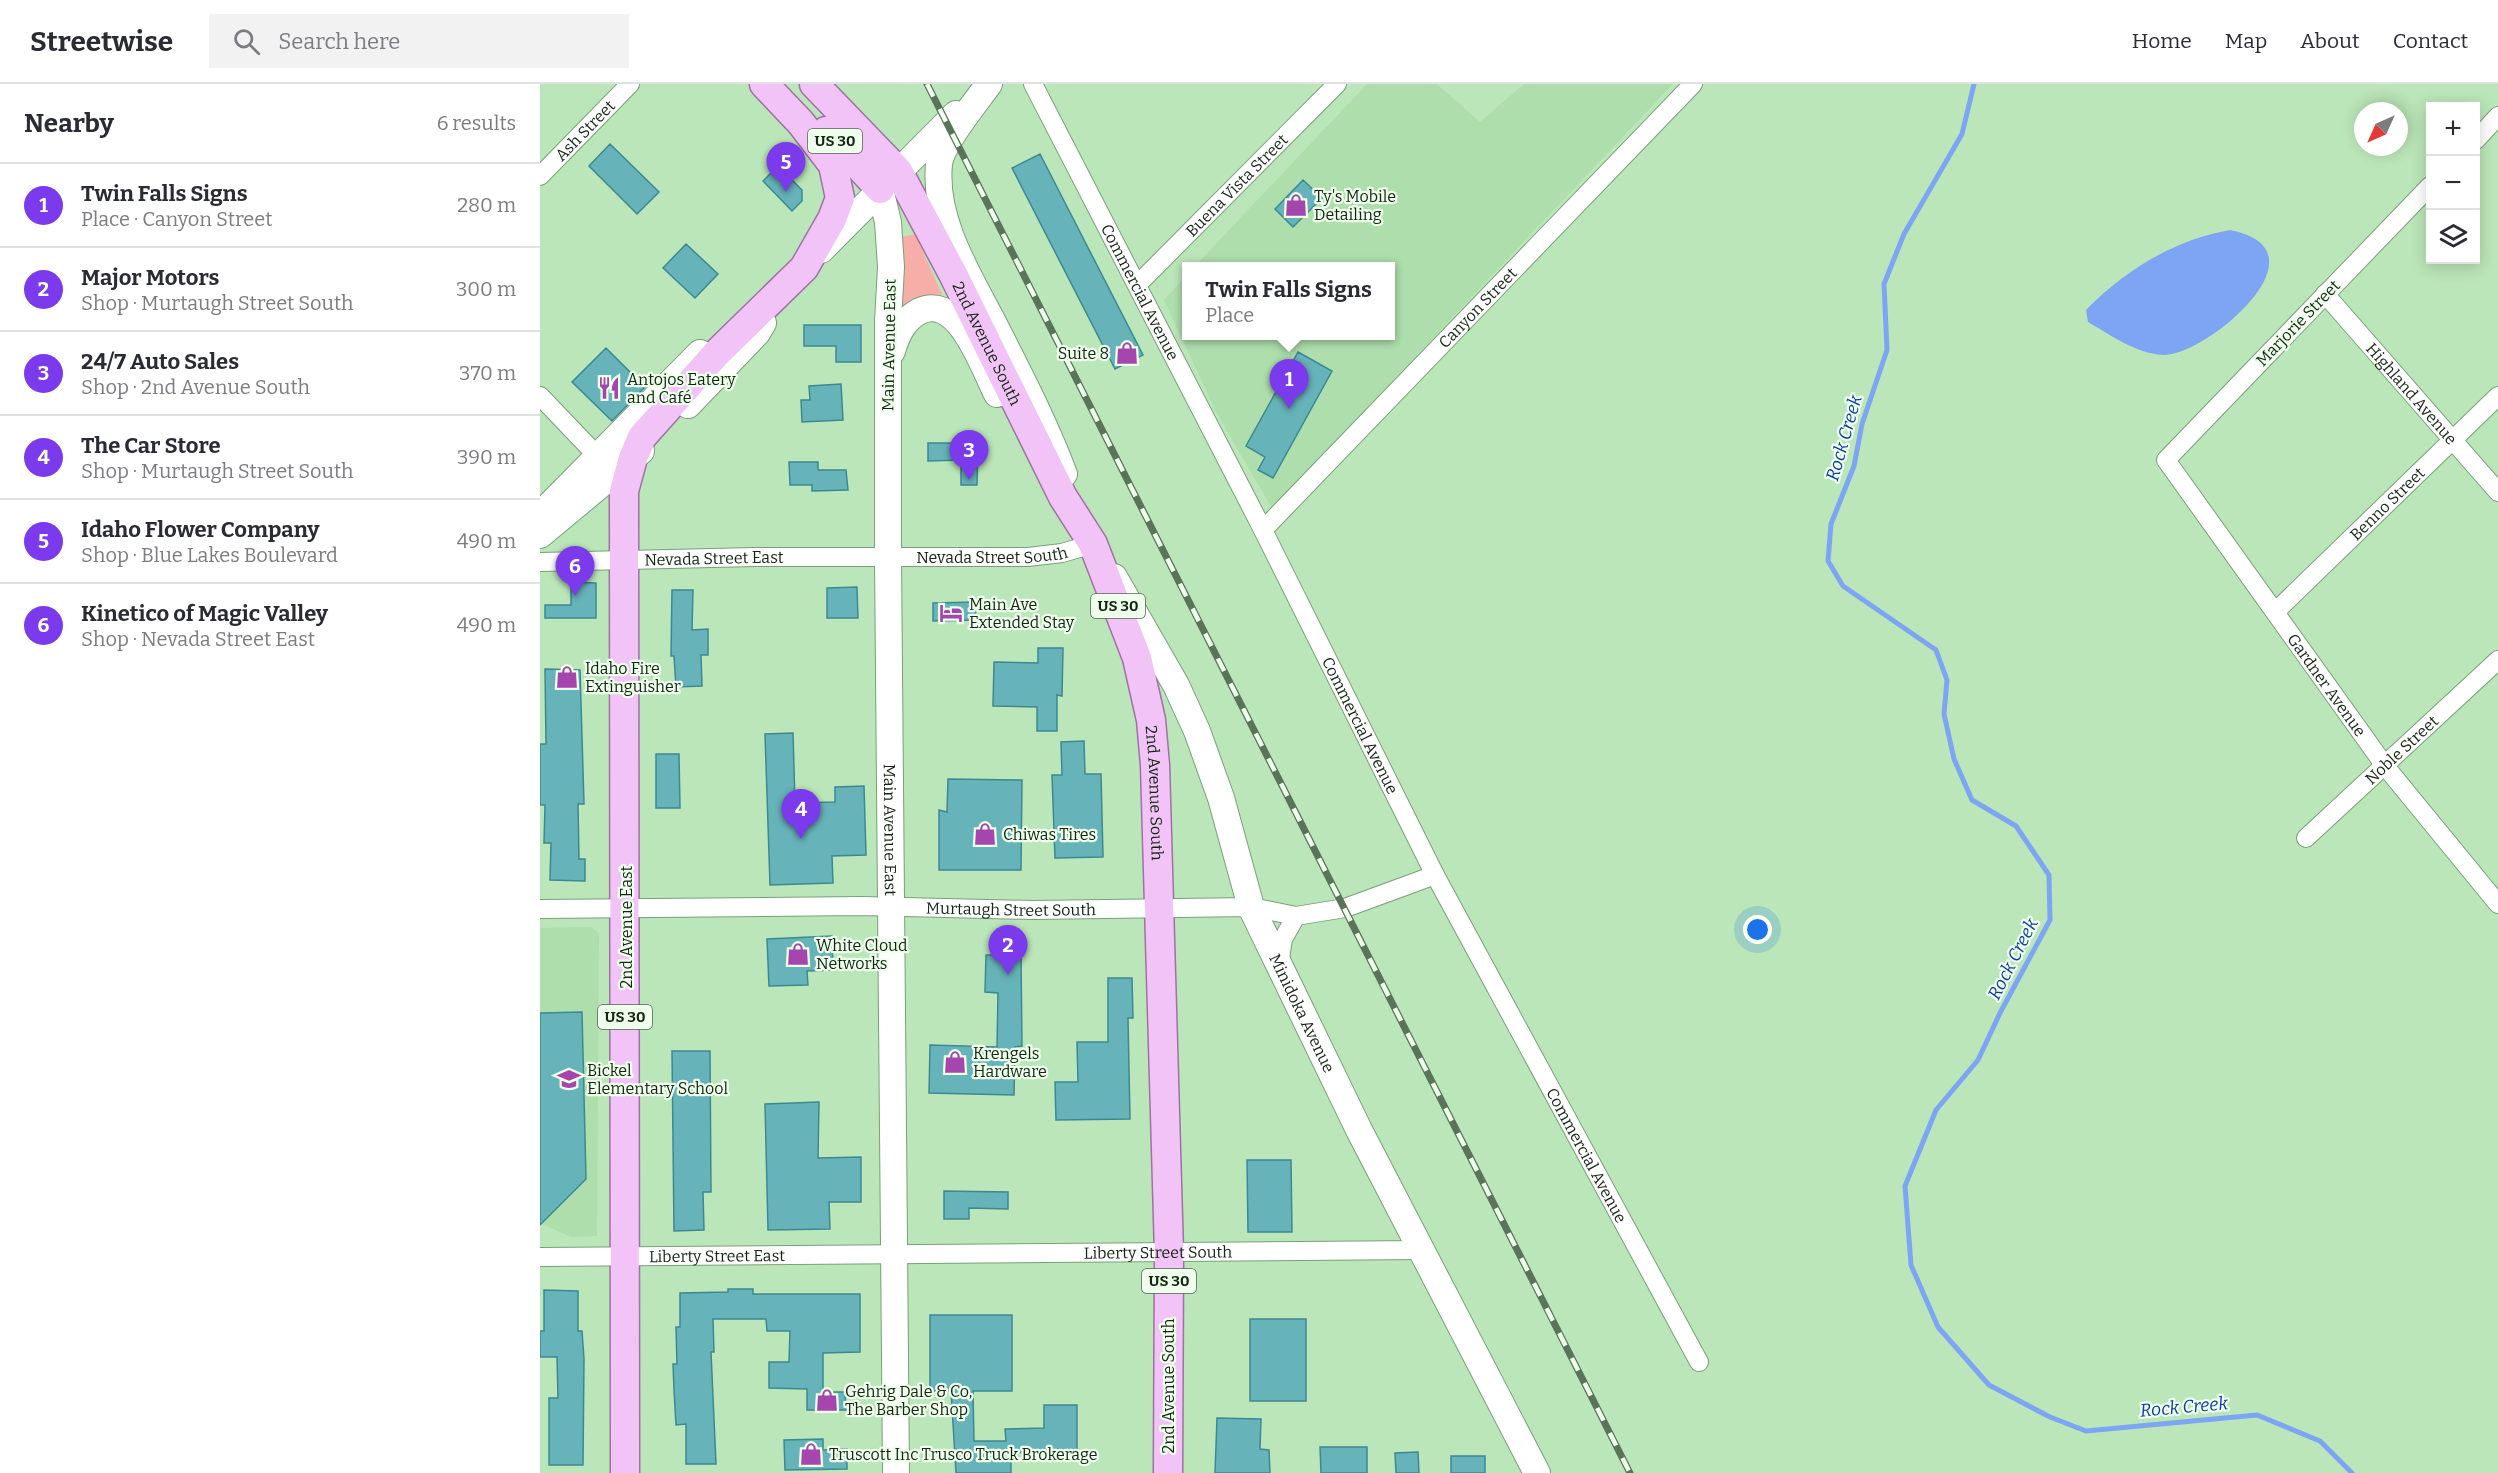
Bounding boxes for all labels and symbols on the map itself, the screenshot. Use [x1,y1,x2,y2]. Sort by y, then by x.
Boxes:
street label: Ash Street [551,96,619,164]
north arrow [2354,102,2408,156]
road number: US 30 [808,129,862,153]
street label: Buena Vista Street [1182,130,1291,240]
pin: 5 [766,142,806,192]
place label: Ty's Mobile Detailing [1314,187,1396,224]
shop icon: Ty's Mobile Detailing [1283,192,1309,218]
street label: Commercial Avenue [1097,221,1183,363]
street label: Canyon Street [1434,263,1521,352]
street label: Marjorie Street [2252,276,2344,370]
street label: Main Avenue East [878,279,900,411]
street label: 2nd Avenue South [949,279,1026,408]
street label: Highland Avenue [2362,339,2461,448]
shop icon: Suite 8 [1114,340,1140,366]
place label: Suite 8 [1058,344,1109,363]
pin: 1 [1270,360,1308,409]
place label: Antojos Eatery and Café [627,370,736,407]
restaurant icon: Antojos Eatery and Café [596,375,622,401]
water label: Rock Creek [1821,392,1867,483]
pin: 3 [950,430,988,480]
street label: Benno Street [2346,463,2429,544]
street label: Nevada Street South [916,542,1070,567]
pin: 6 [555,546,594,596]
street label: Nevada Street East [644,548,784,569]
road number: US 30 [1091,594,1145,618]
place label: Main Ave Extended Stay [969,595,1075,632]
hotel icon: Main Ave Extended Stay [938,600,964,626]
street label: Gardner Avenue [2284,630,2370,740]
street label: Commercial Avenue [1318,654,1402,797]
place label: Idaho Fire Extinguisher [585,659,681,696]
shop icon: Idaho Fire Extinguisher [554,664,580,690]
street label: Noble Street [2361,711,2442,788]
street label: 2nd Avenue South [1142,725,1167,861]
street label: Main Avenue East [880,764,900,896]
pin: 4 [782,790,820,839]
shop icon: Chiwas Tires [972,821,998,847]
place label: Chiwas Tires [1003,825,1096,844]
street label: 2nd Avenue East [617,865,636,988]
street label: Murtaugh Street South [926,898,1096,920]
water label: Rock Creek [1983,914,2043,1003]
your location [1743,915,1772,944]
pin: 2 [988,926,1028,975]
place label: White Cloud Networks [816,936,908,973]
shop icon: White Cloud Networks [785,941,811,967]
street label: Minidoka Avenue [1266,950,1339,1075]
road number: US 30 [598,1005,652,1029]
place label: Krengels Hardware [973,1044,1047,1081]
shop icon: Krengels Hardware [942,1049,968,1075]
place label: Bickel Elementary School [587,1061,728,1098]
school or university icon: Bickel Elementary School [556,1066,582,1092]
street label: Commercial Avenue [1543,1084,1631,1226]
street label: Liberty Street South [1084,1242,1232,1262]
street label: Liberty Street East [649,1246,785,1266]
road number: US 30 [1142,1269,1196,1293]
street label: 2nd Avenue South [1159,1318,1178,1454]
place label: Gehrig Dale & Co, The Barber Shop [845,1382,972,1419]
shop icon: Gehrig Dale & Co, The Barber Shop [814,1387,840,1413]
water label: Rock Creek [2139,1392,2229,1422]
shop icon: Truscott Inc Trusco Truck Brokerage [798,1441,824,1467]
place label: Truscott Inc Trusco Truck Brokerage [829,1445,1098,1464]

